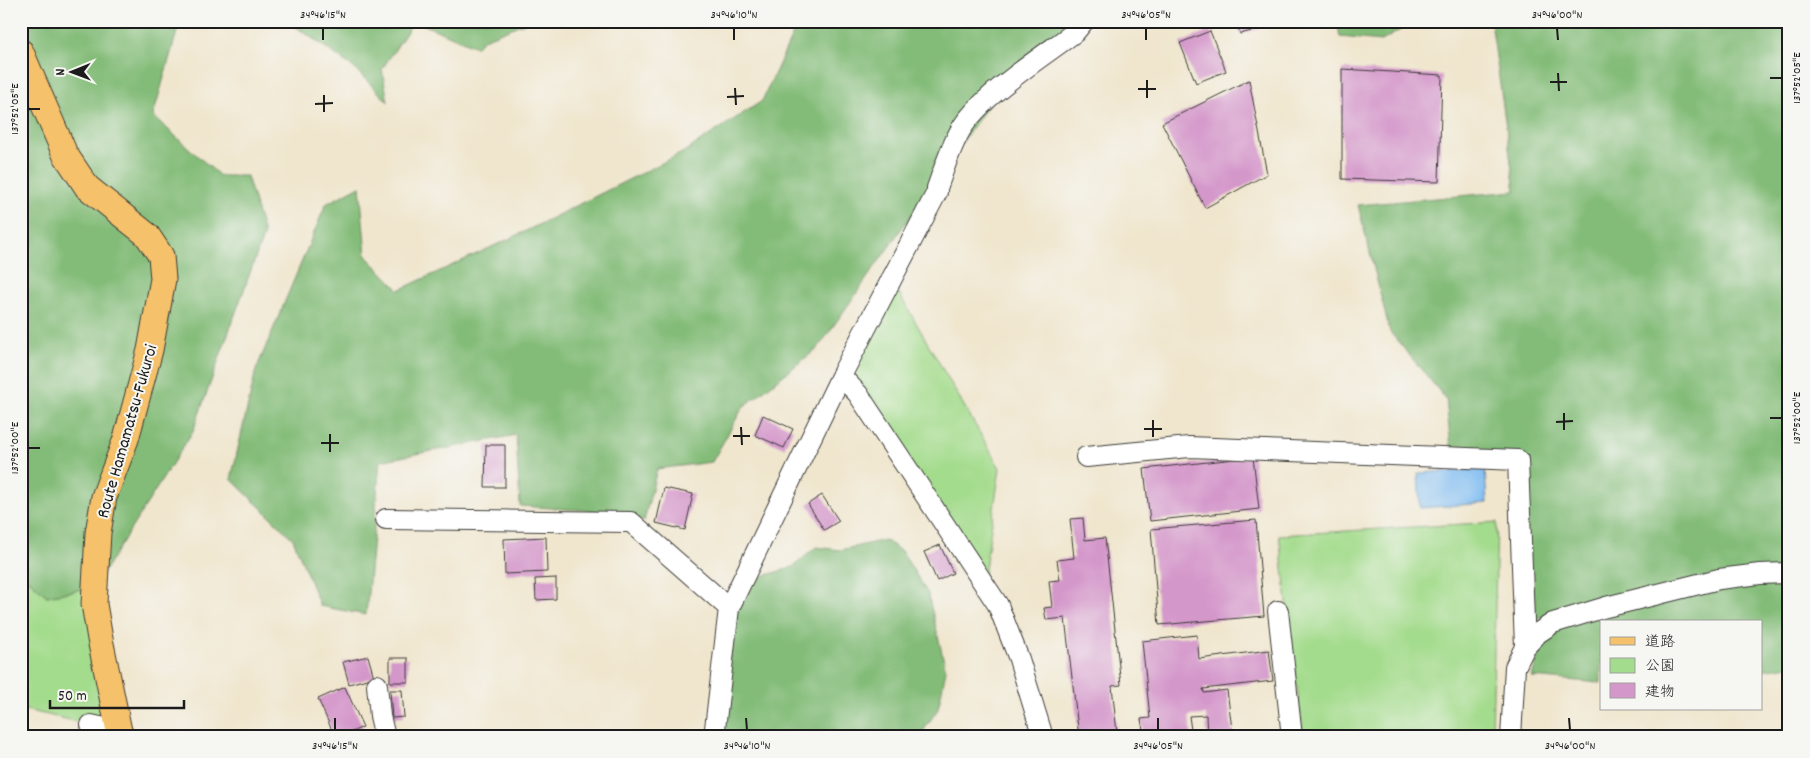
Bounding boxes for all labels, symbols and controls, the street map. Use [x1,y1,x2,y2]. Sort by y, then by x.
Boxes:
text: 34°46'15"N [300,7,346,24]
text: 34°46'10"N [711,7,757,24]
text: 34°46'05"N [1121,7,1171,24]
text: 34°46'00"N [1532,7,1582,24]
north arrow [48,48,98,98]
text: 137°52'05"E [1789,52,1806,104]
text: N [51,68,71,76]
text: 137°52'05"E [7,83,24,135]
street label: Route Hamamatsu-Fukuroi [92,342,165,521]
text: 137°52'00"E [1789,391,1806,444]
text: 137°52'00"E [7,421,24,474]
legend [1600,620,1762,710]
text: 道路 [1645,632,1675,654]
text: 公園 [1645,656,1675,678]
scale bar [50,678,184,710]
text: 建物 [1645,682,1675,704]
text: 50 m [58,686,87,708]
text: 34°46'15"N [312,738,358,755]
text: 34°46'10"N [724,738,770,755]
text: 34°46'05"N [1133,738,1183,755]
text: 34°46'00"N [1545,738,1595,755]

